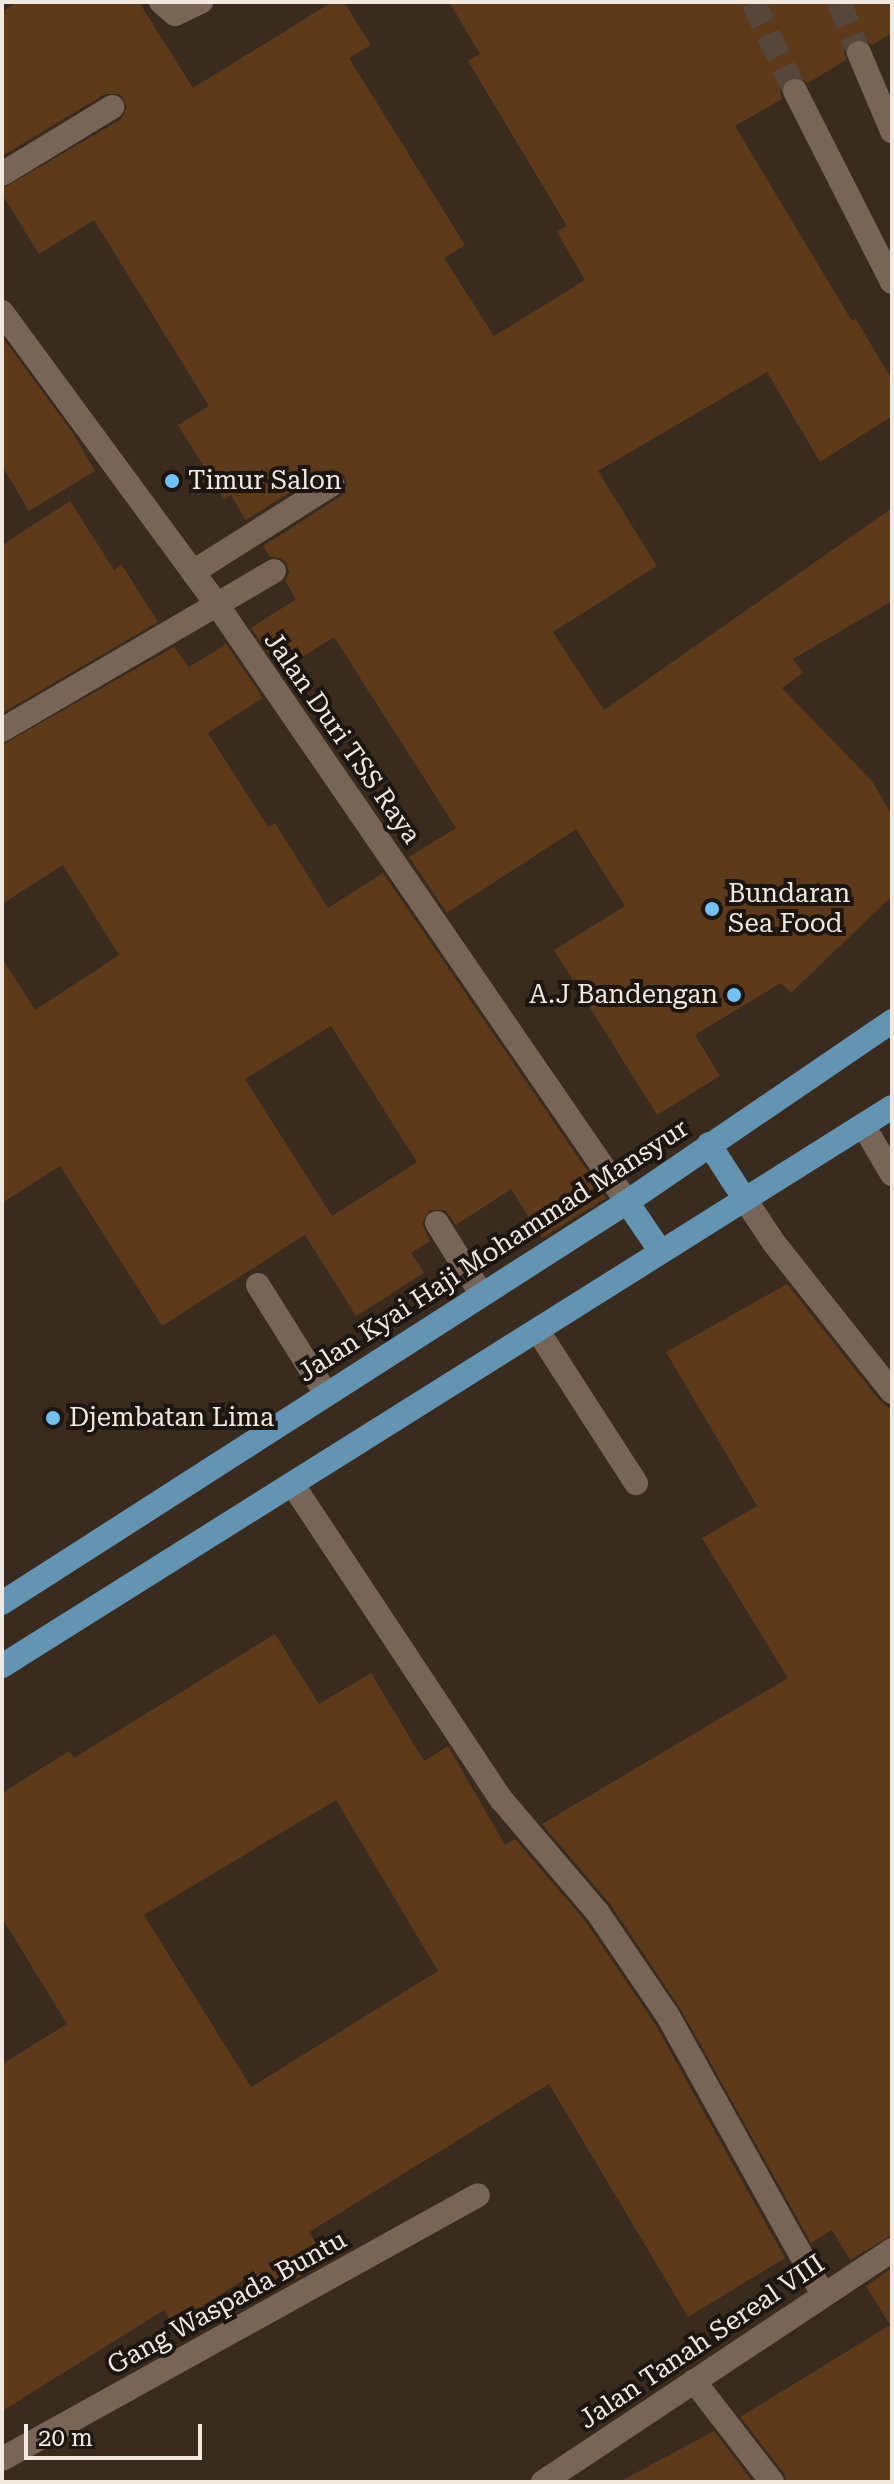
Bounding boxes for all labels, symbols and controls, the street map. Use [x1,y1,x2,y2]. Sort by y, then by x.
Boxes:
place label: Timur Salon [188,465,342,497]
marker: Timur Salon [163,472,181,490]
street label: Jalan Duri TSS Raya [257,626,427,850]
place label: Bundaran Sea Food [728,878,850,940]
marker: Bundaran Sea Food [703,900,721,918]
place label: A.J Bandengan [529,979,718,1011]
marker: A.J Bandengan [725,986,743,1004]
street label: Jalan Kyai Haji Mohammad Mansyur [292,1113,694,1389]
place label: Djembatan Lima [69,1402,274,1434]
marker: Djembatan Lima [44,1409,62,1427]
street label: Gang Waspada Buntu [102,2224,352,2382]
street label: Jalan Tanah Sereal VIII [573,2248,831,2436]
scale bar [28,2408,206,2458]
text: 20 m [38,2424,93,2452]

